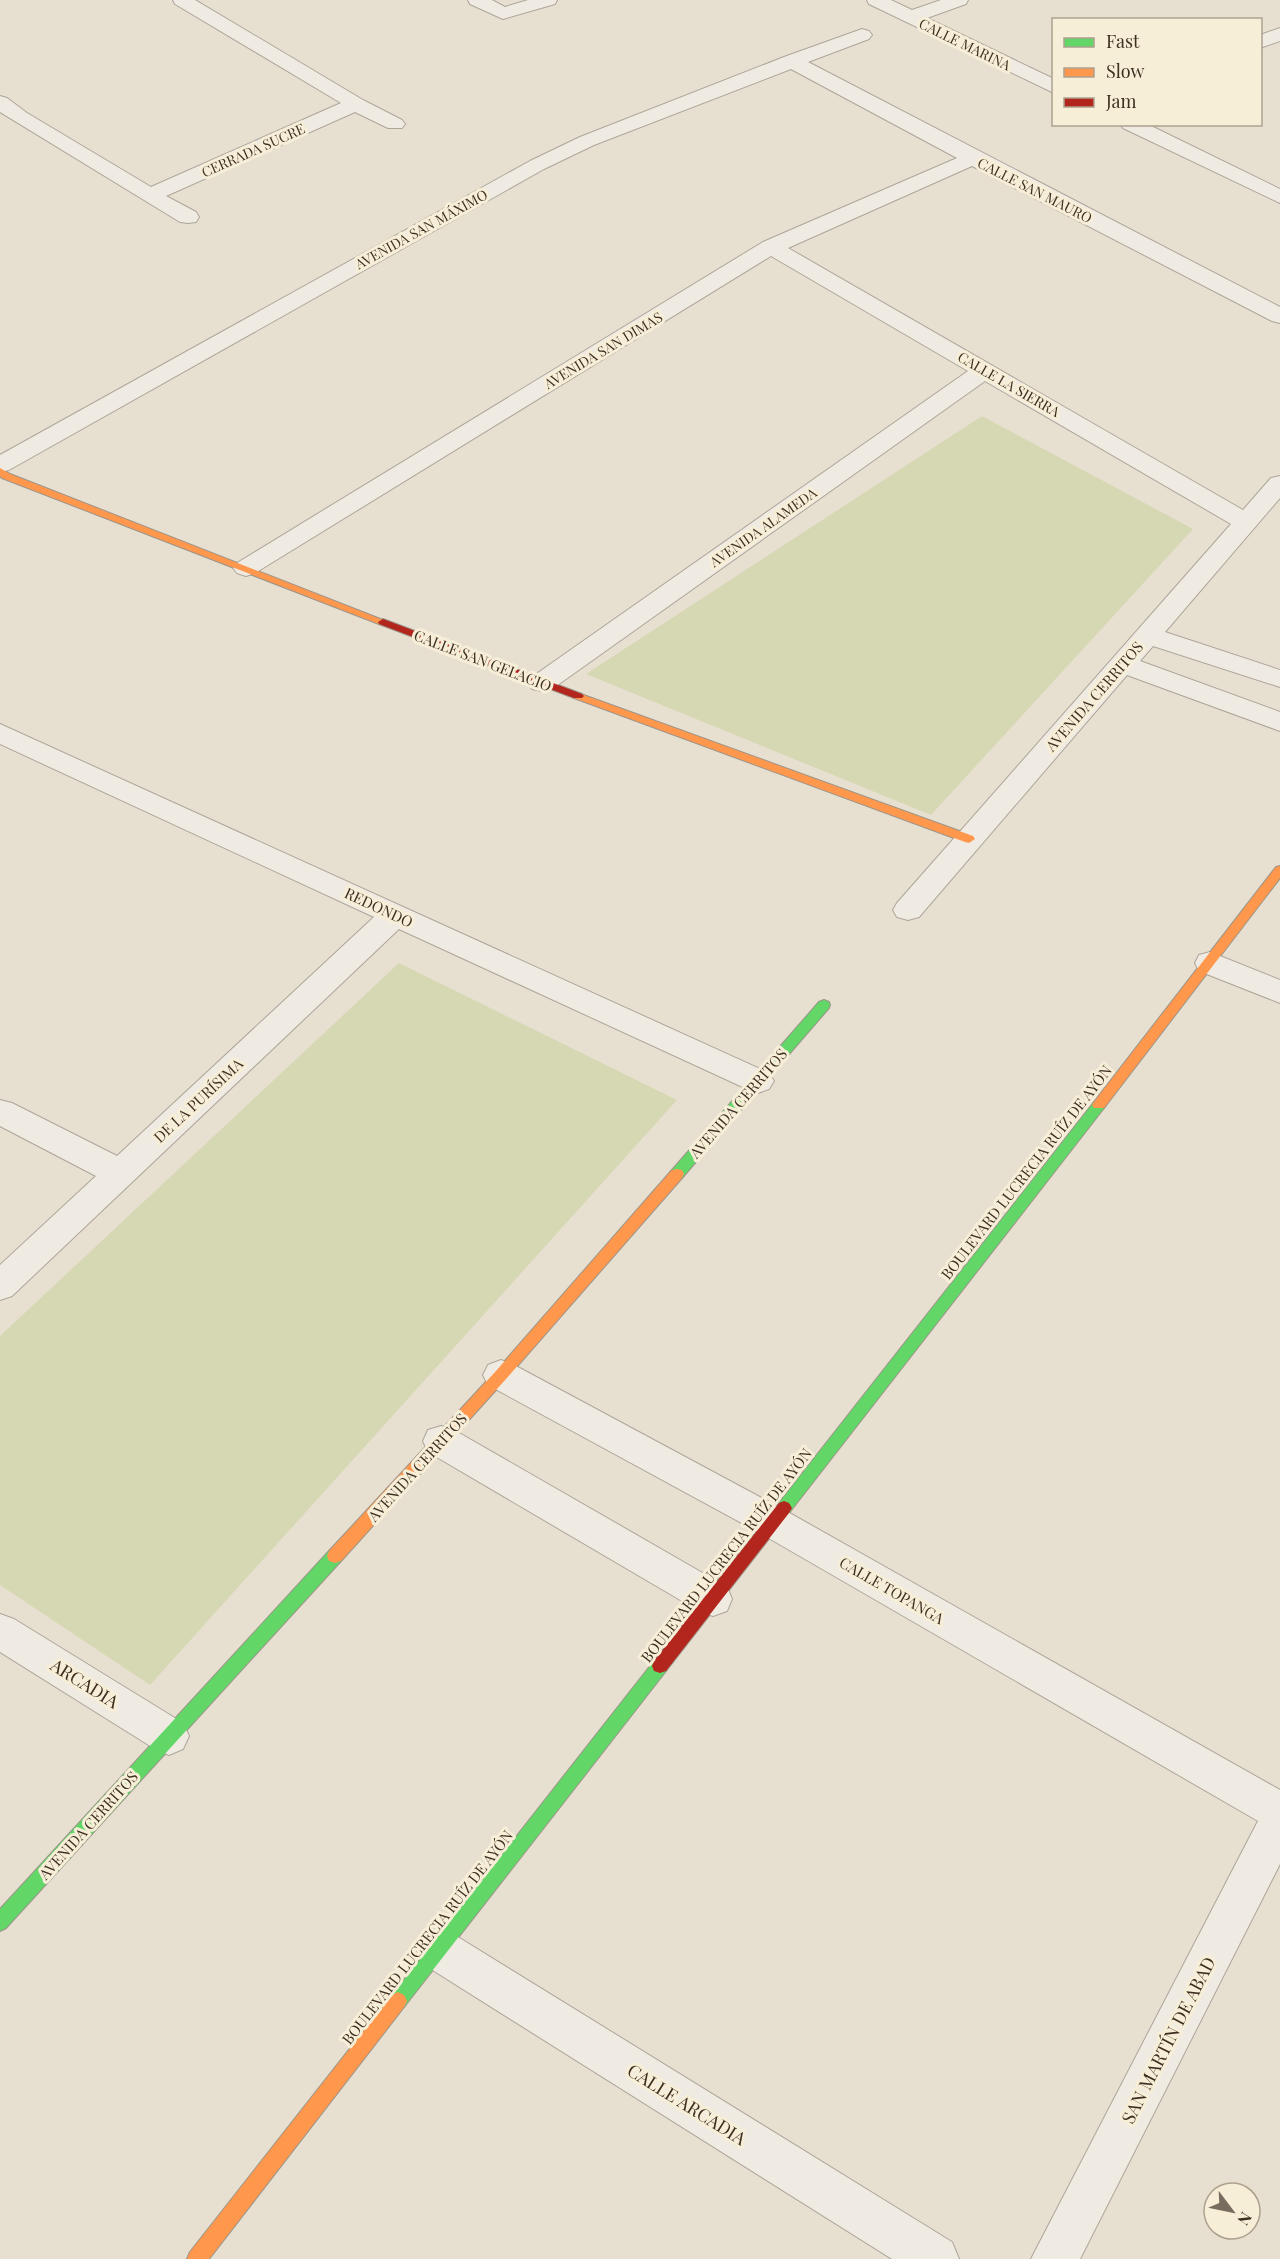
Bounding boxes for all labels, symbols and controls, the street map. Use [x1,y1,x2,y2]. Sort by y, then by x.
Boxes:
street label: CALLE MARINA [916,14,1014,74]
legend [1052,18,1262,126]
text: Fast [1106,29,1140,53]
text: Slow [1106,59,1144,83]
text: Jam [1105,89,1136,113]
street label: CERRADA SUCRE [198,119,308,181]
street label: CALLE SAN MAURO [975,153,1095,227]
street label: AVENIDA SAN MÁXIMO [350,185,491,274]
street label: AVENIDA SAN DIMAS [539,307,666,393]
street label: CALLE LA SIERRA [954,347,1064,421]
street label: AVENIDA ALAMEDA [705,483,820,572]
street label: CALLE SAN GELACIO [411,625,555,695]
street label: AVENIDA CERRITOS [1040,637,1147,756]
street label: REDONDO [342,882,416,932]
street label: AVENIDA CERRITOS [684,1044,791,1163]
street label: DE LA PURÍSIMA [149,1053,247,1147]
street label: BOULEVARD LUCRECIA RUÍZ DE AYÓN [936,1060,1116,1283]
street label: AVENIDA CERRITOS [362,1409,471,1526]
street label: BOULEVARD LUCRECIA RUÍZ DE AYÓN [636,1443,816,1666]
street label: CALLE TOPANGA [836,1552,948,1628]
street label: ARCADIA [45,1652,124,1714]
street label: AVENIDA CERRITOS [33,1767,142,1884]
street label: BOULEVARD LUCRECIA RUÍZ DE AYÓN [337,1825,517,2048]
street label: SAN MARTÍN DE ABAD [1115,1952,1221,2128]
street label: CALLE ARCADIA [623,2058,751,2150]
north arrow [1202,2181,1262,2241]
text: N [1233,2209,1257,2230]

